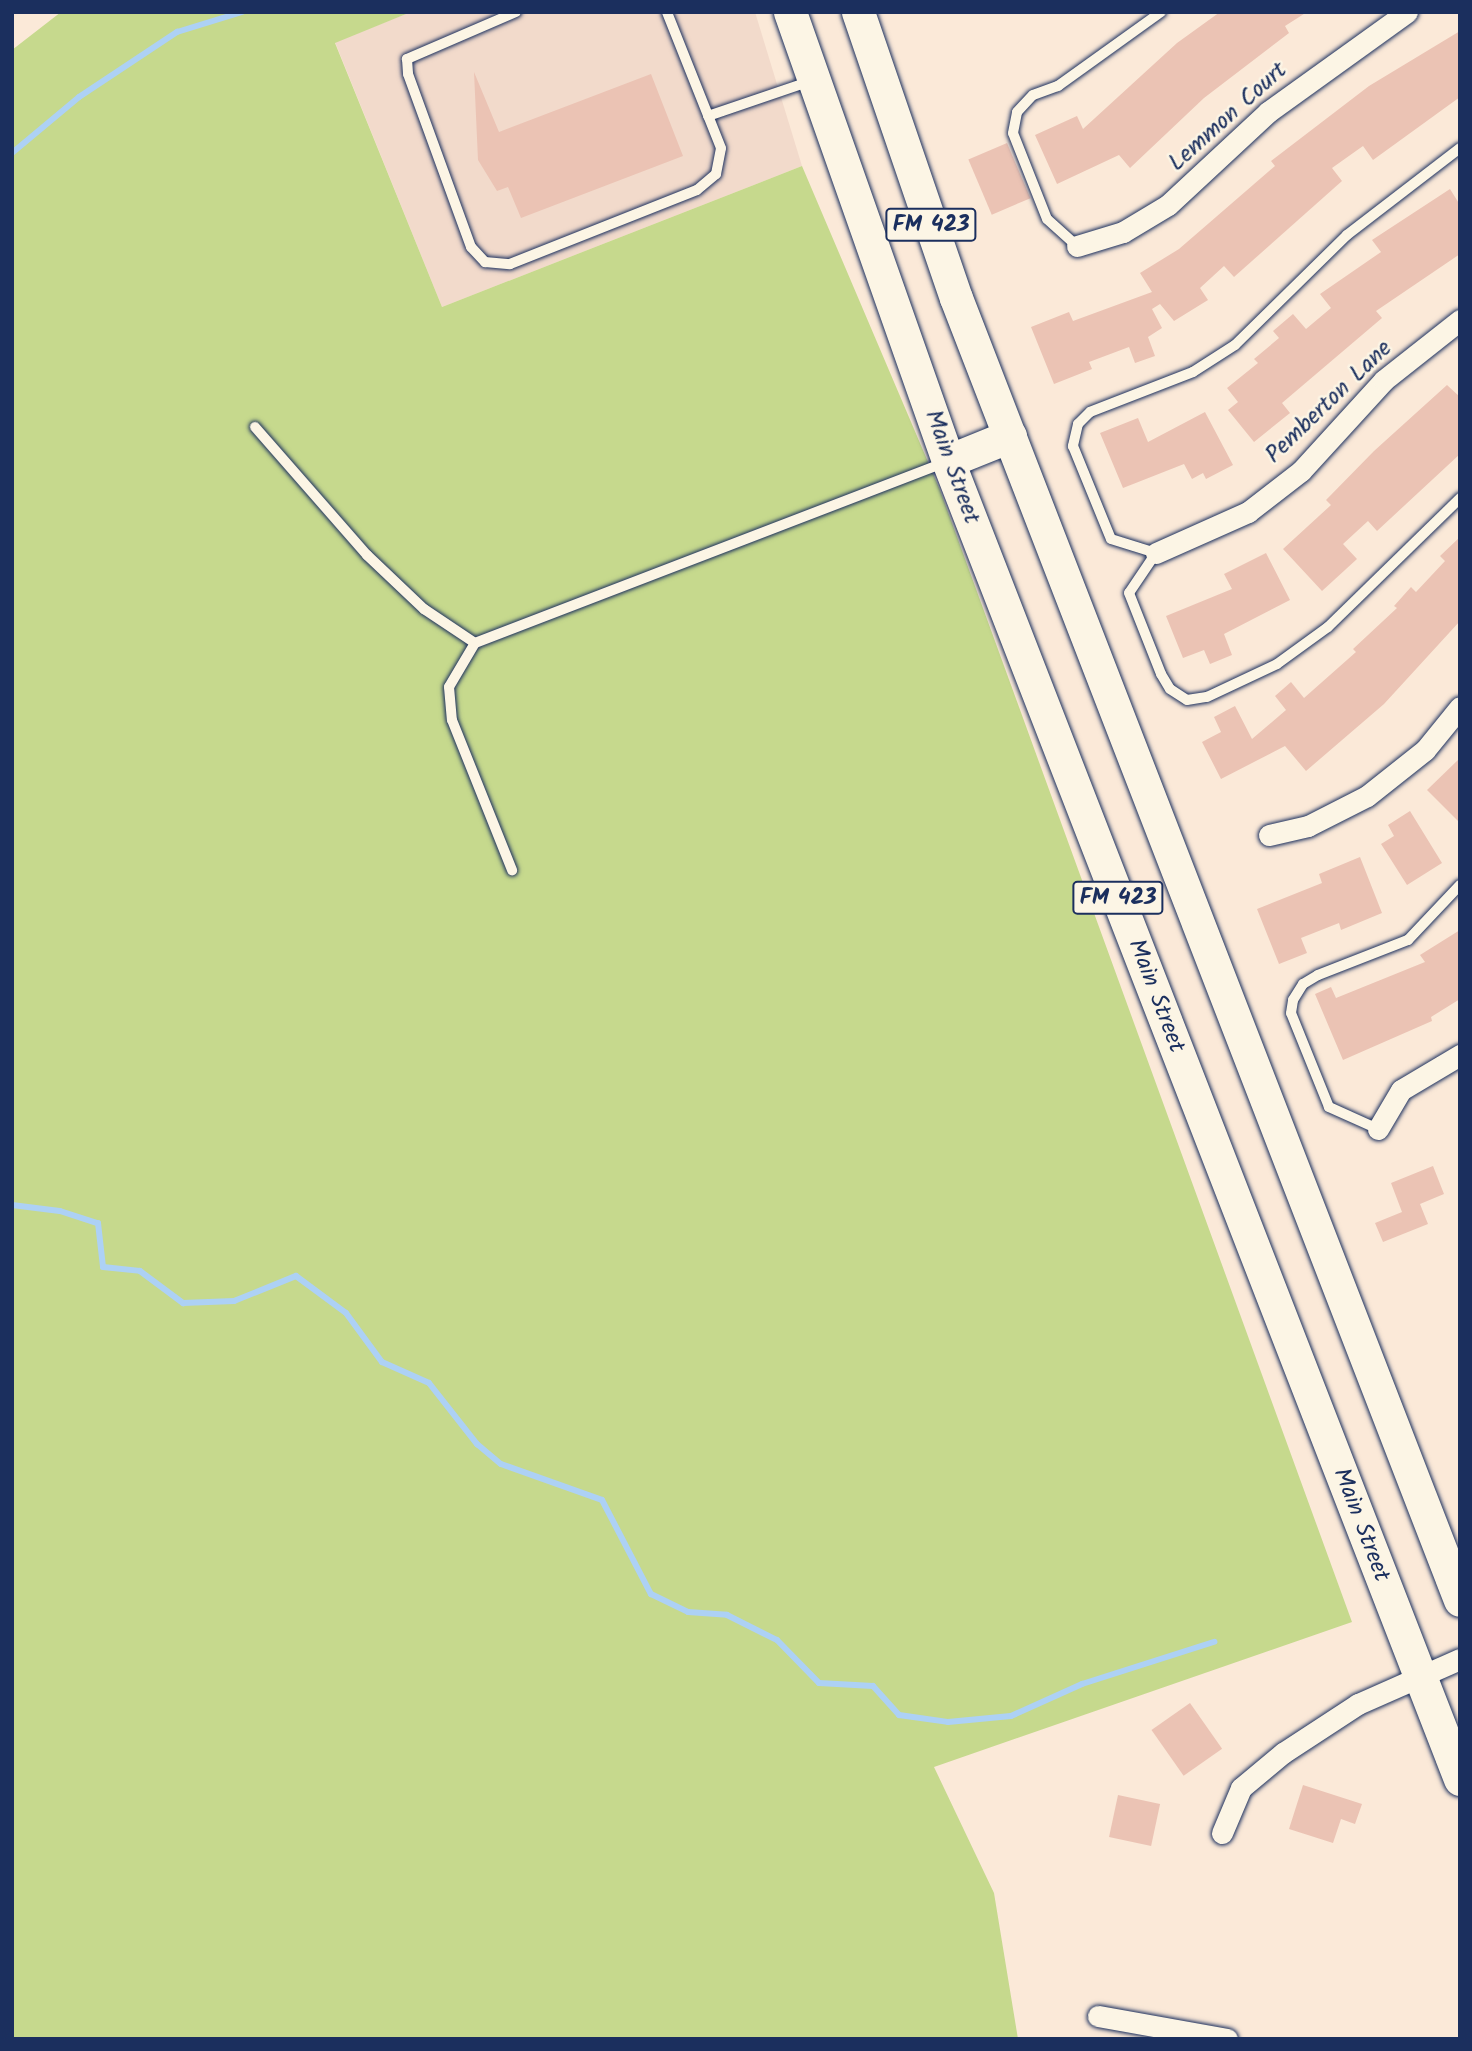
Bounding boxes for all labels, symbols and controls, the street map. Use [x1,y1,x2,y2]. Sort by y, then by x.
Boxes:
street label: Lemmon Court [1163,56,1293,178]
road number: FM 423 [884,206,978,244]
street label: Pemberton Lane [1260,334,1398,470]
street label: Main Street [918,406,986,528]
road number: FM 423 [1071,878,1165,917]
street label: Main Street [1121,935,1191,1057]
street label: Main Street [1326,1464,1396,1586]

